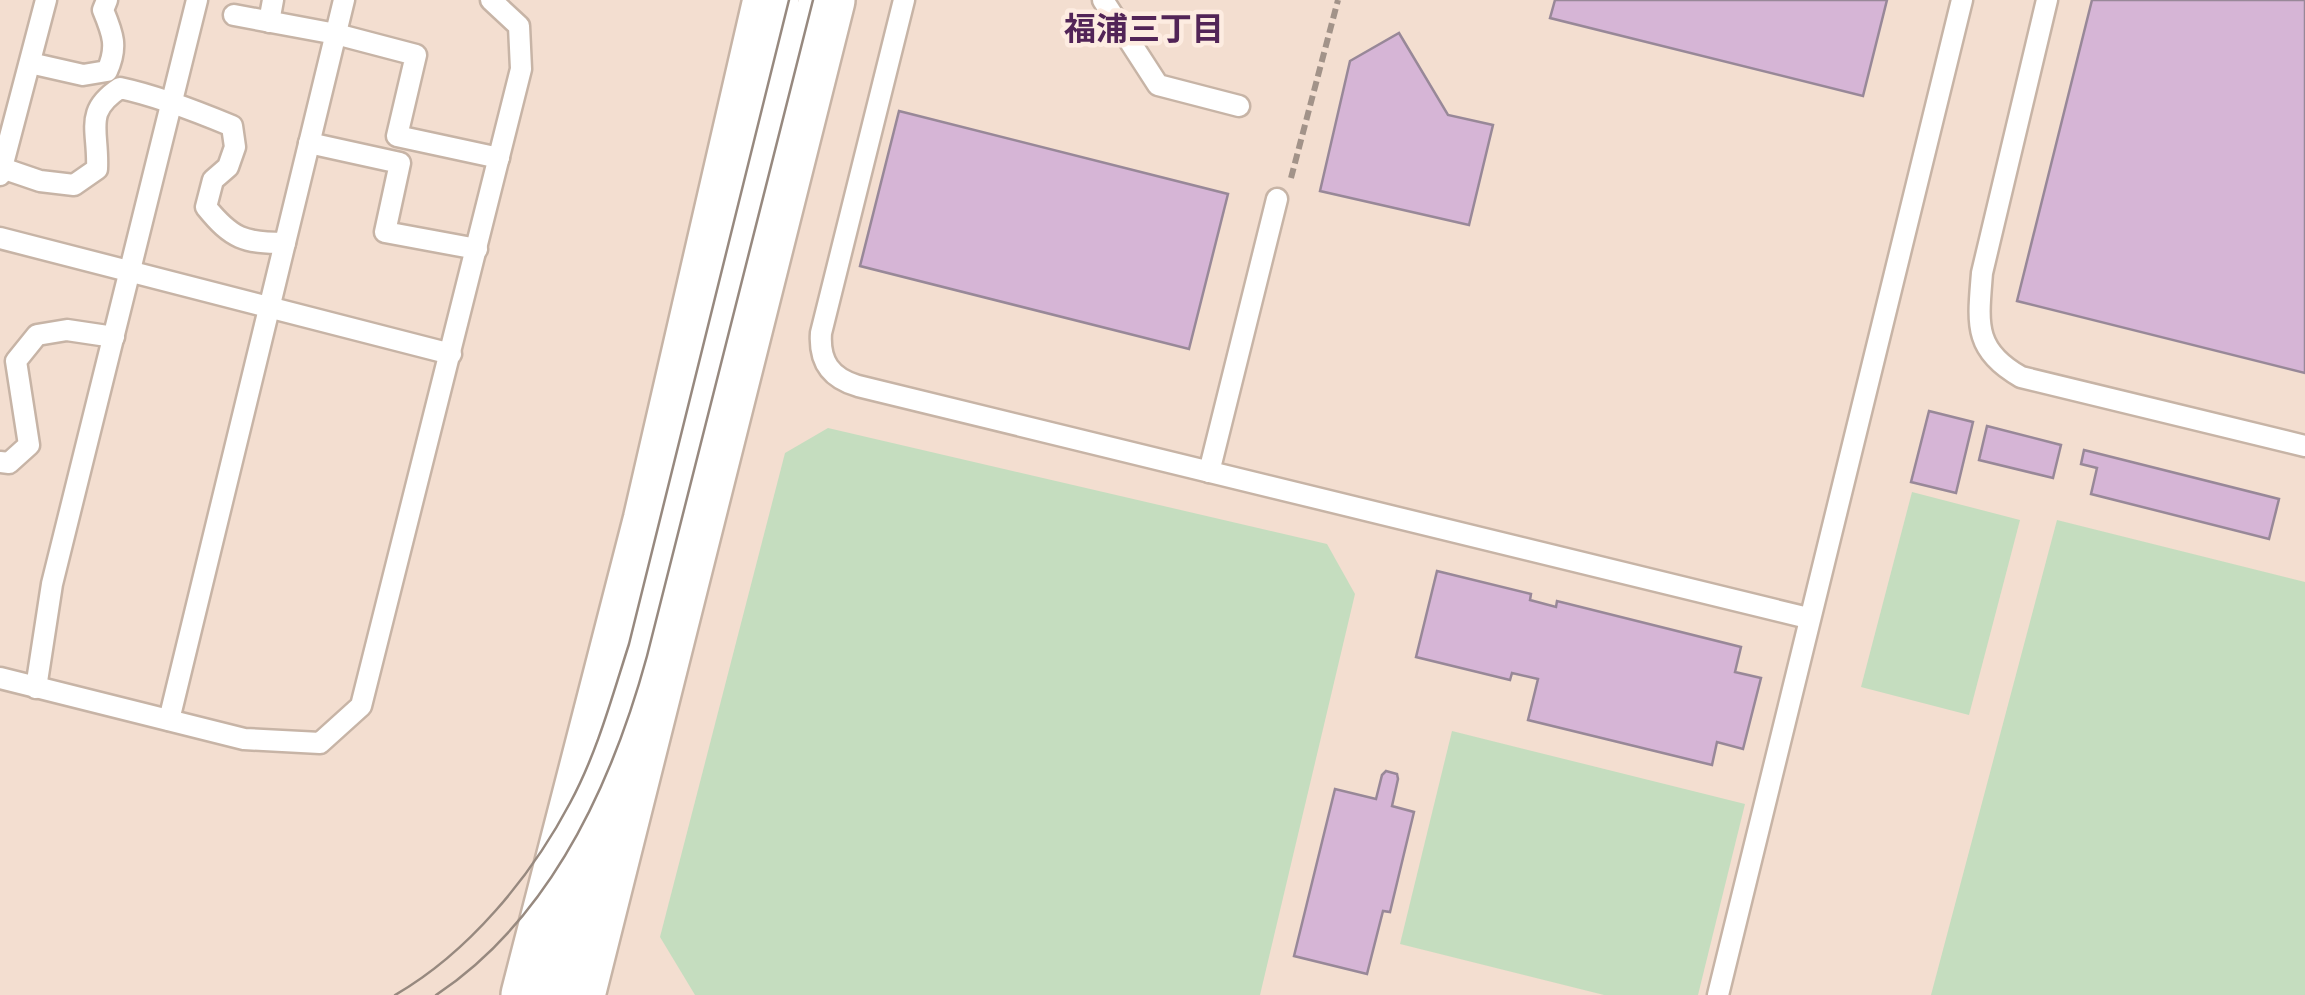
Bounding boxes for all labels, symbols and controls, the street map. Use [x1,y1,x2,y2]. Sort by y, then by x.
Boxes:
district label: 福浦三丁目 [1064,12,1224,52]

